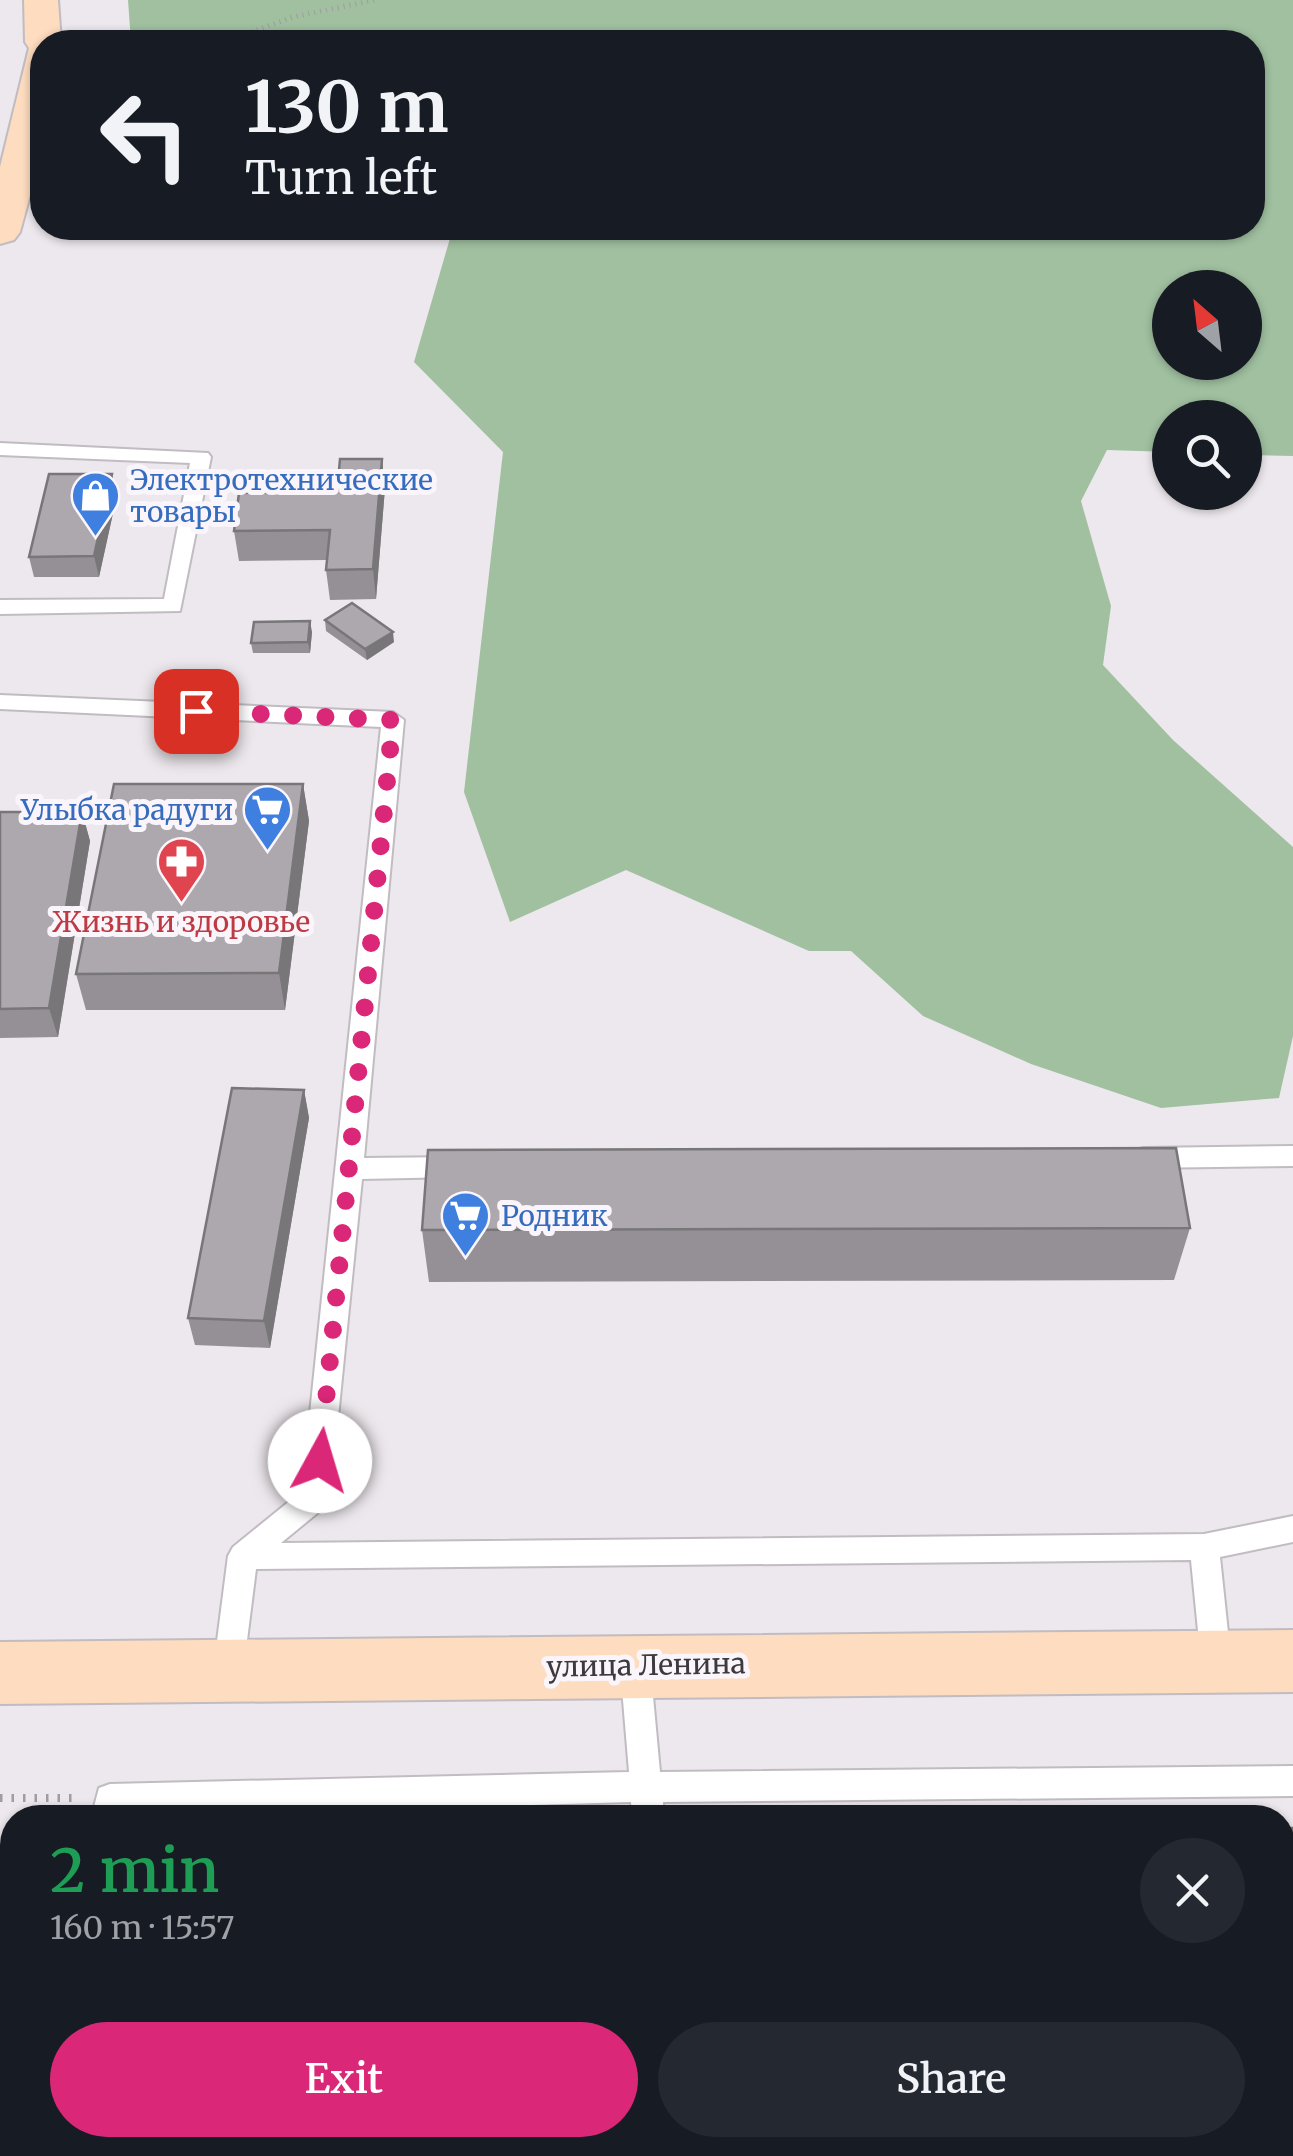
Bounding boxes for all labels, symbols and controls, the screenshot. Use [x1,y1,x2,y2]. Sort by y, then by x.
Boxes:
text: 130 m [245,63,449,151]
icon: left [80,70,210,200]
text: Turn left [245,150,437,206]
north arrow [1152,270,1262,380]
map controls [1152,270,1262,510]
button: search [1152,400,1262,510]
place label: Электротехнические товары [130,462,433,530]
shop icon: Электротехнические товары [69,470,121,538]
pin [154,669,239,754]
icon: arrive [169,684,224,739]
supermarket icon: Улыбка радуги [242,784,294,852]
place label: Улыбка радуги [20,792,233,828]
pharmacy icon: Жизнь и здоровье [155,836,207,904]
place label: Жизнь и здоровье [52,904,310,940]
supermarket icon: Родник [440,1190,492,1258]
place label: Родник [501,1198,608,1234]
position arrow [268,1409,372,1513]
street label: улица Ленина [546,1645,746,1685]
text: 2 min [50,1833,219,1908]
button: close [1140,1838,1245,1943]
text: 160 m · 15:57 [50,1908,234,1948]
button: Exit [50,2022,638,2137]
button: Share [658,2022,1245,2137]

